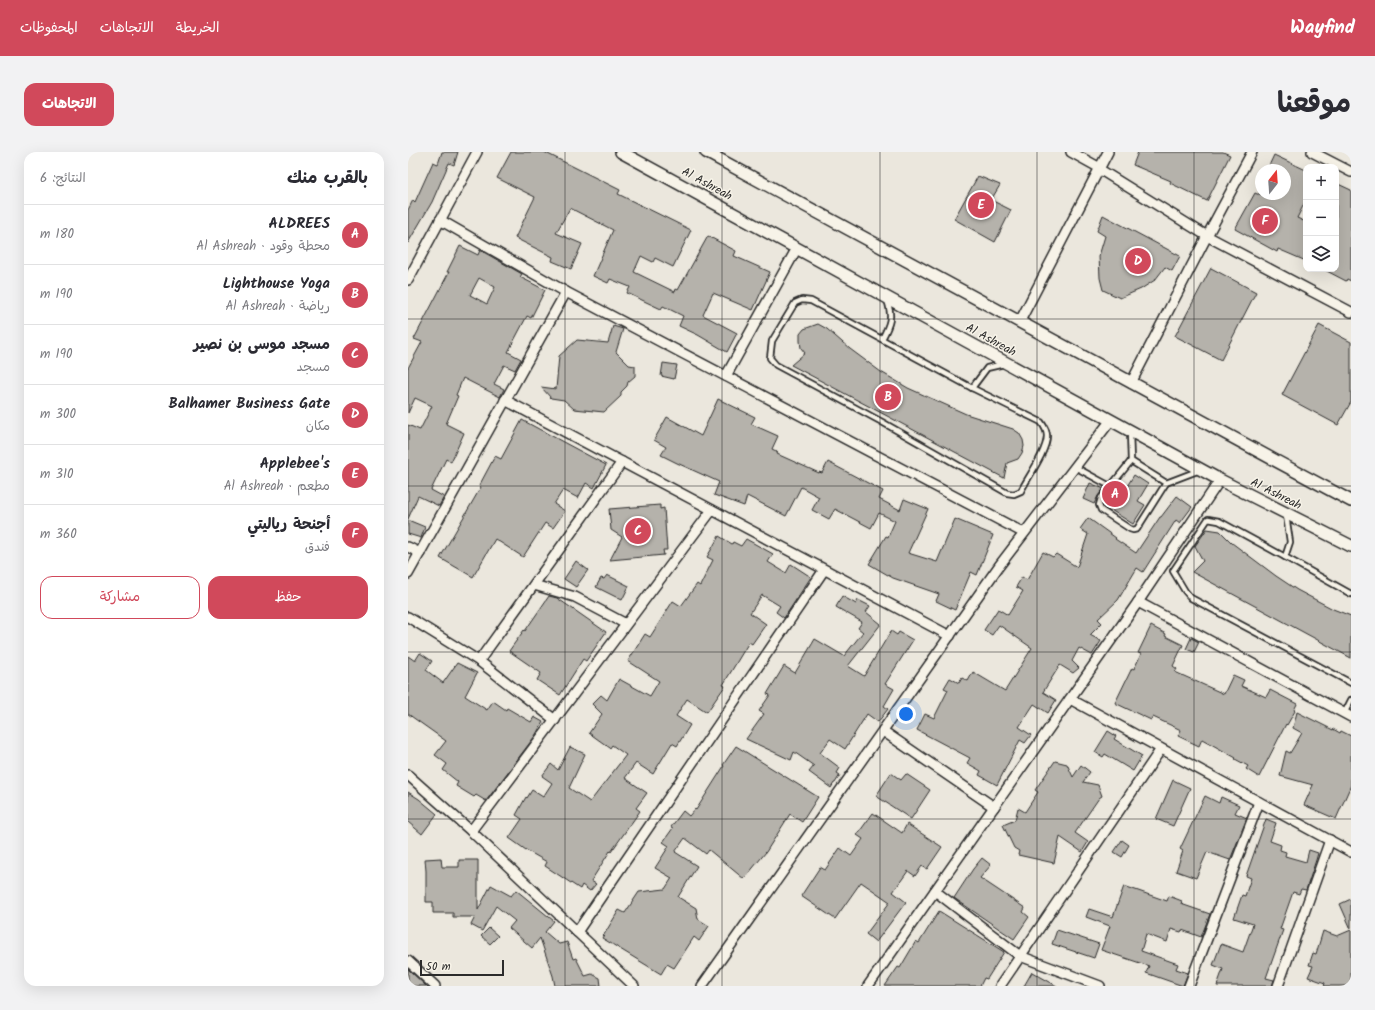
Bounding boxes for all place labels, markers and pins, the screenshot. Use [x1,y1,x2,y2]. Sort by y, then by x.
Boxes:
pin: E [968,190,994,220]
pin: F [1252,206,1278,236]
pin: D [1125,246,1151,276]
pin: B [875,382,901,412]
pin: A [1102,479,1128,509]
pin: C [625,516,651,546]

